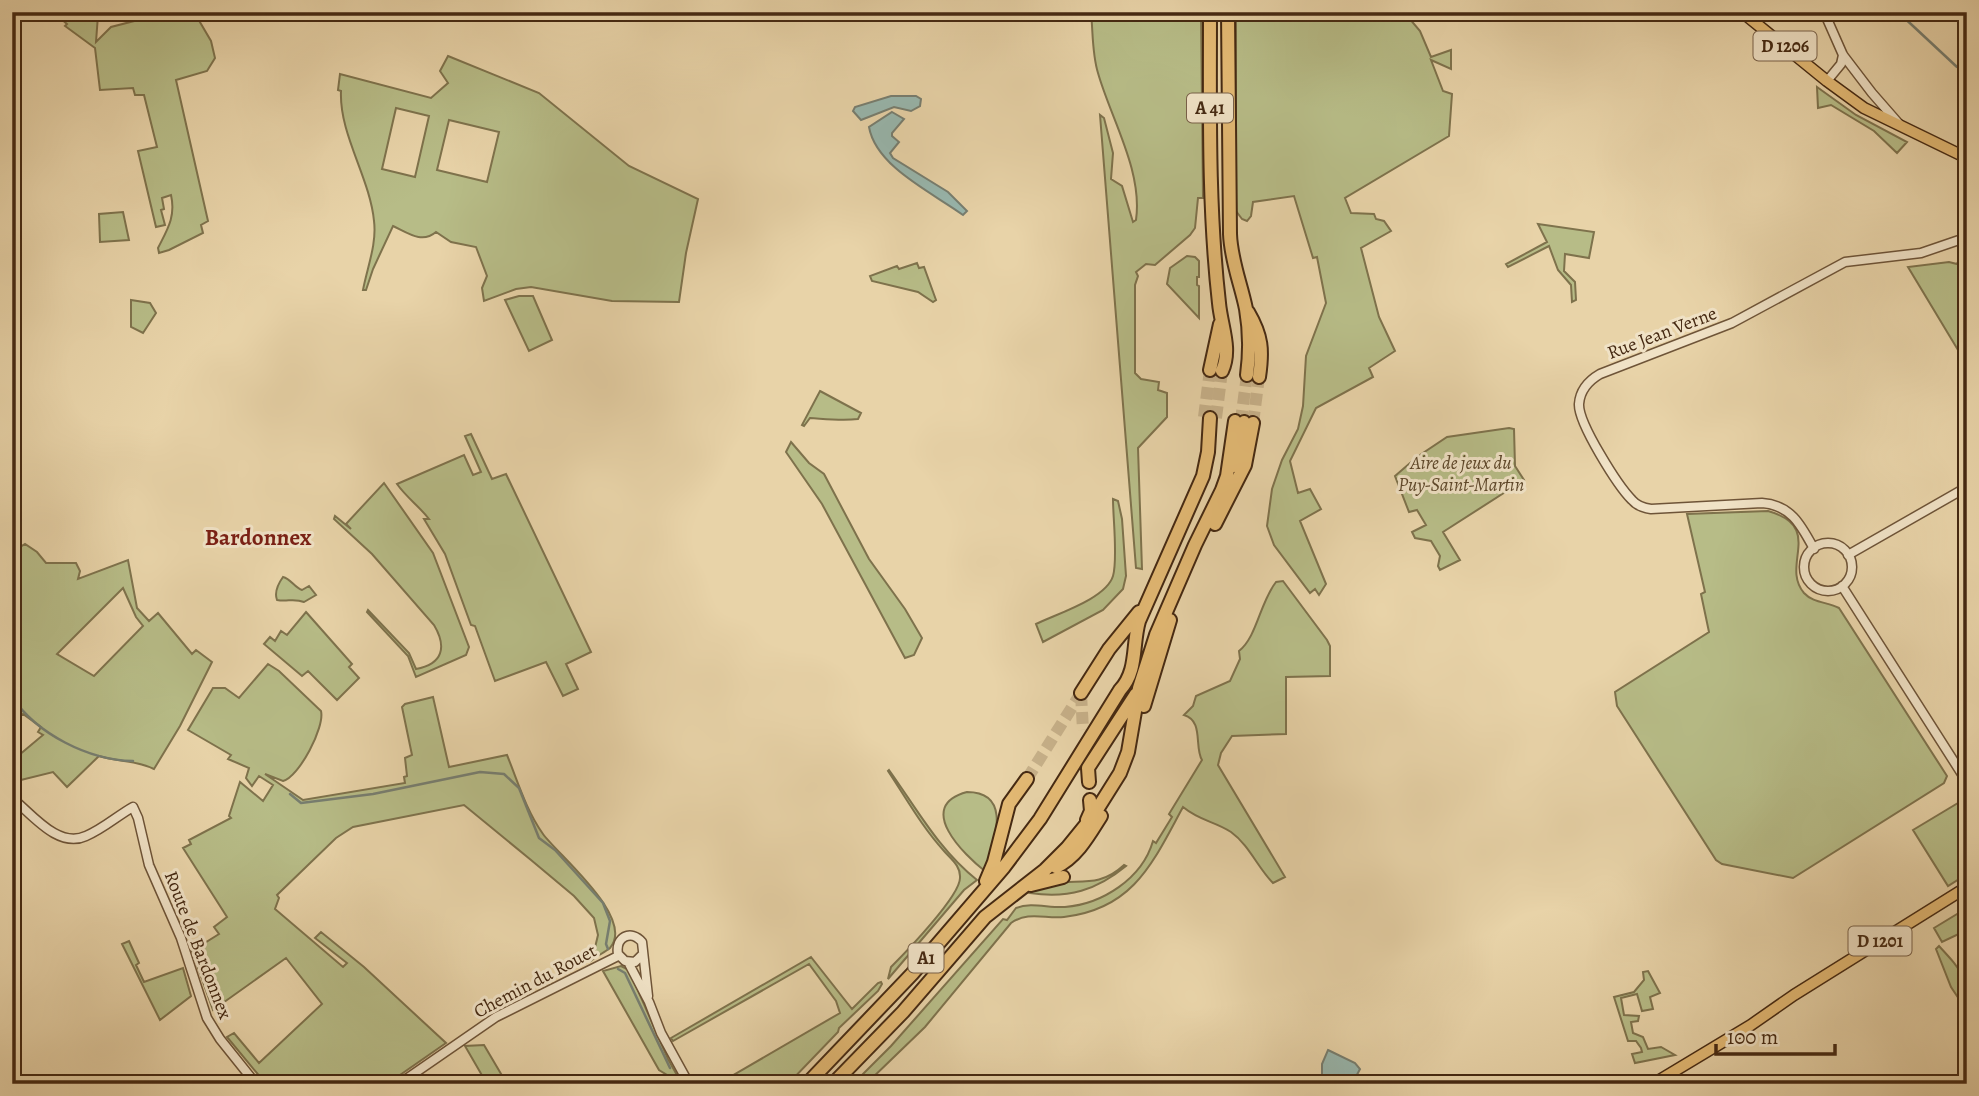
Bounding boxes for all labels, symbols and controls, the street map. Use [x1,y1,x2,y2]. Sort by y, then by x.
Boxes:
road number: D 1206 [1754,32,1816,60]
road number: A 41 [1187,94,1233,122]
street label: Rue Jean Verne [1603,300,1721,366]
park label: Aire de jeux du Puy-Saint-Martin [1398,450,1524,498]
district label: Bardonnex [205,522,312,553]
street label: Route de Bardonnex [158,867,238,1023]
road number: D 1201 [1848,926,1912,956]
street label: Chemin du Rouet [469,938,601,1024]
road number: A1 [908,944,944,973]
scale bar [1716,1012,1836,1056]
text: 100 m [1727,1023,1778,1051]

